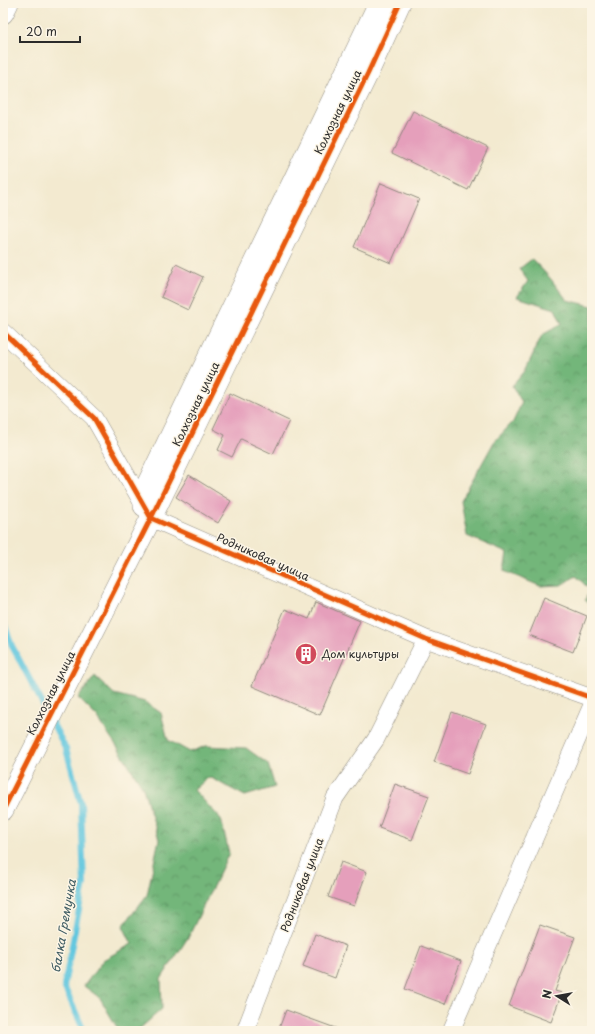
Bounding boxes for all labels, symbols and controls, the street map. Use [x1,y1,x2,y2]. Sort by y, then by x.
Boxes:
scale bar [20,18,80,44]
text: 20 m [26,22,57,40]
street label: Колхозная улица [310,66,365,157]
street label: Колхозная улица [168,358,223,449]
street label: Родниковая улица [214,528,312,585]
building icon: Дом культуры [293,641,319,667]
place label: Дом культуры [321,645,399,662]
street label: Колхозная улица [22,648,79,738]
street label: Родниковая улица [276,835,327,935]
water label: балка Гремучка [46,877,80,974]
north arrow [537,976,577,1016]
text: N [538,988,556,1000]

